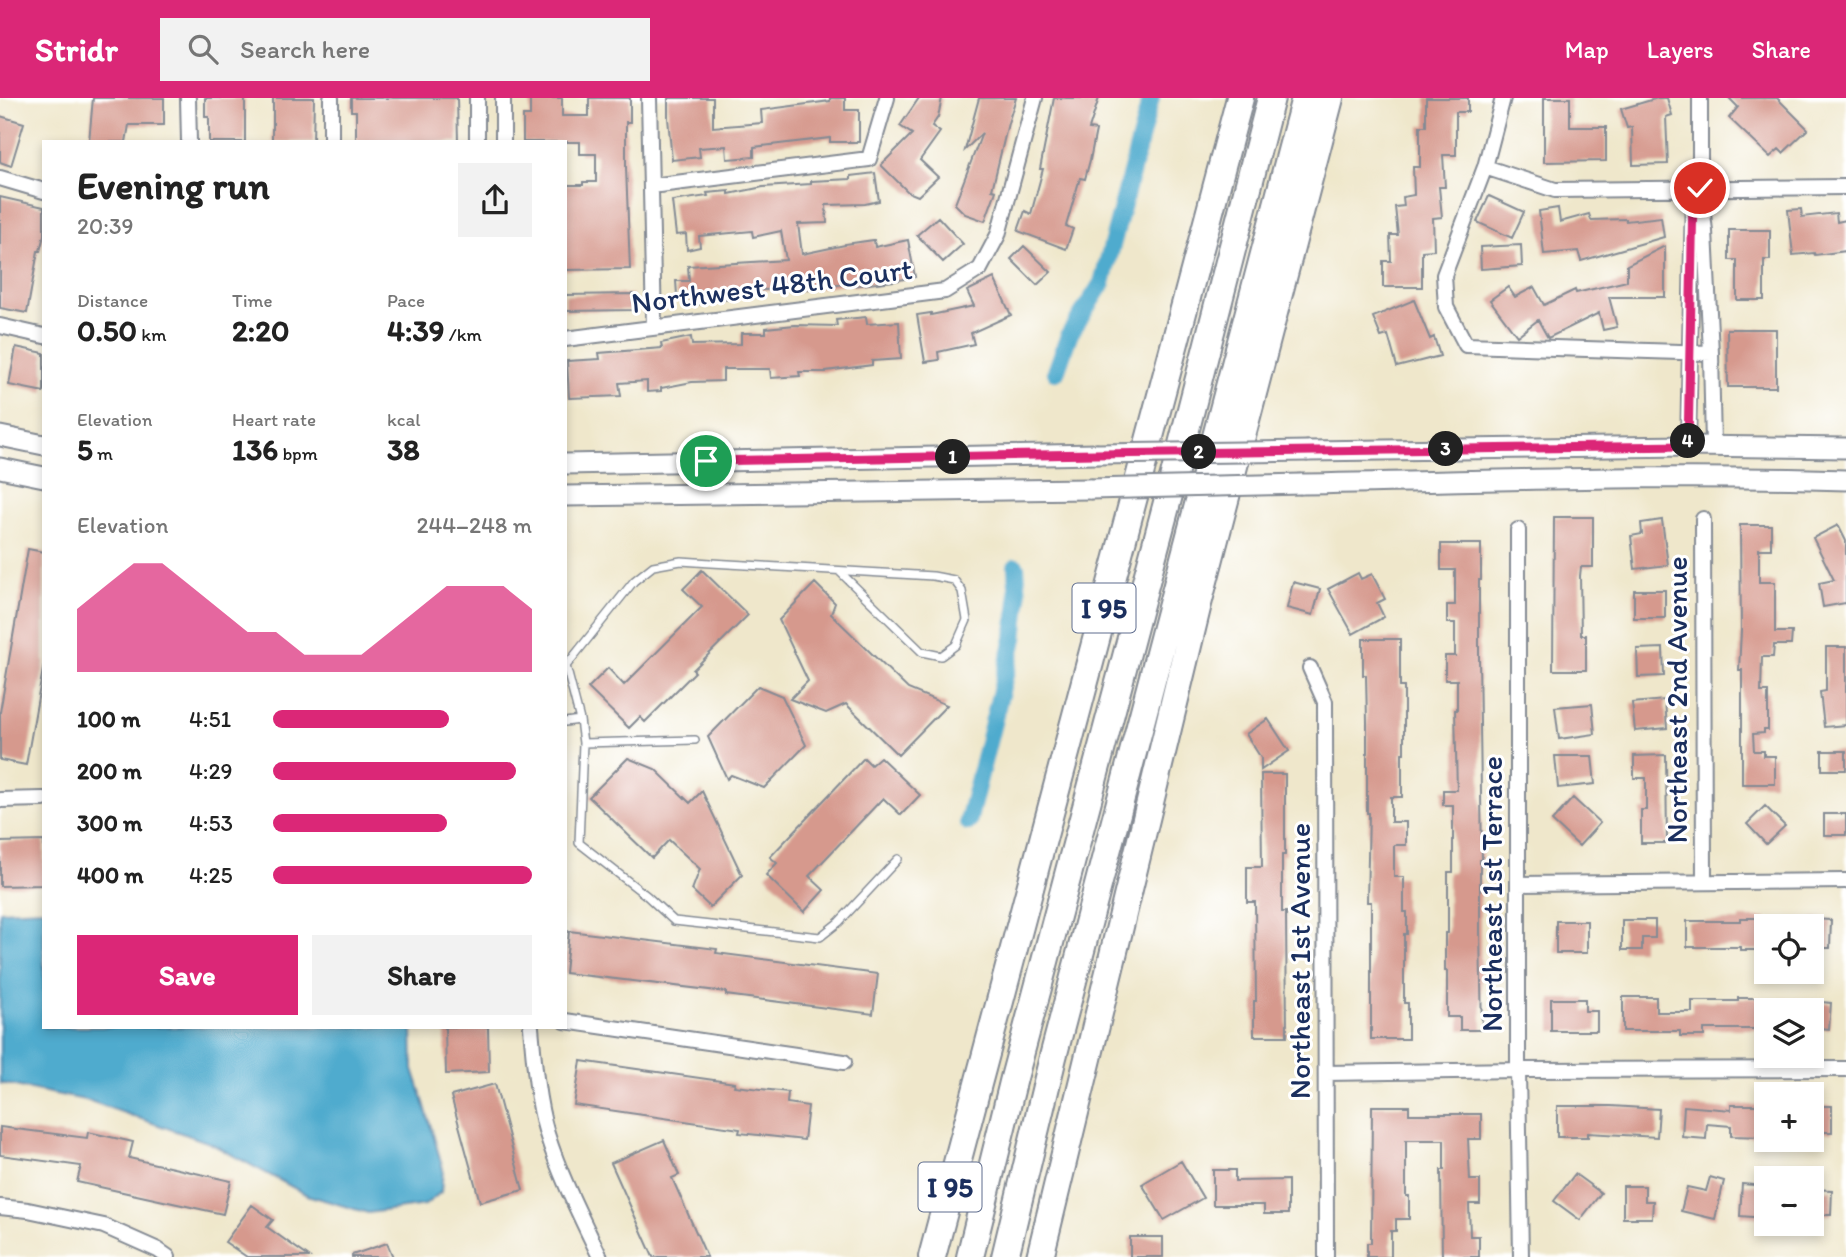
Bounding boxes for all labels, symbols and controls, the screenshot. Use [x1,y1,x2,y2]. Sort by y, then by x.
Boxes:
search box [160,18,650,81]
text: Stridr [35,30,118,69]
icon: search [184,30,222,68]
text: Search here [240,33,370,65]
text: Map [1565,35,1609,64]
text: Layers [1647,35,1714,64]
text: Share [1752,35,1811,64]
pin [1670,158,1730,218]
text: Evening run [77,163,270,209]
button: share [458,163,532,237]
icon: check [1681,169,1719,207]
text: 20:39 [77,212,133,240]
street label: Northwest 48th Court [629,250,915,321]
text: Distance [77,289,148,312]
text: Time [232,289,273,312]
text: Pace [387,289,425,312]
text: 0.50 [77,312,137,349]
text: 2:20 [232,312,289,349]
text: 4:39 [387,312,444,349]
text: km [137,323,167,346]
text: /km [444,323,482,346]
text: Elevation [77,408,153,431]
text: Heart rate [232,408,316,431]
text: kcal [387,408,421,431]
pin: 4 [1670,424,1706,458]
text: 4 [1682,429,1693,452]
text: 5 [77,431,93,468]
text: 136 [232,431,278,468]
text: 38 [387,431,420,468]
pin [676,431,736,491]
pin: 3 [1428,432,1464,466]
pin: 2 [1182,434,1216,470]
text: 3 [1440,437,1451,460]
pin: 1 [936,440,970,474]
text: 2 [1194,440,1204,463]
text: m [93,442,113,465]
text: bpm [278,442,318,465]
icon: arrive [687,442,725,480]
text: 1 [948,445,957,468]
text: Elevation [77,511,168,539]
text: 244–248 m [416,511,532,539]
street label: Northeast 2nd Avenue [1658,556,1695,844]
road number: I 95 [1072,584,1136,632]
text: 100 m [77,705,141,733]
text: 4:51 [189,705,231,733]
street label: Northeast 1st Terrace [1473,756,1510,1032]
text: 200 m [77,757,142,785]
text: 4:29 [189,757,233,785]
text: 300 m [77,809,142,837]
text: 4:53 [189,809,233,837]
street label: Northeast 1st Avenue [1281,823,1318,1099]
text: 400 m [77,861,144,889]
text: 4:25 [189,861,233,889]
map controls [1754,914,1824,1236]
button: locate [1754,914,1824,984]
button: Save [77,935,298,1015]
button: Share [312,935,532,1015]
button: layers [1754,998,1824,1068]
button: + [1754,1082,1824,1152]
road number: I 95 [918,1162,982,1212]
button: − [1754,1166,1824,1236]

